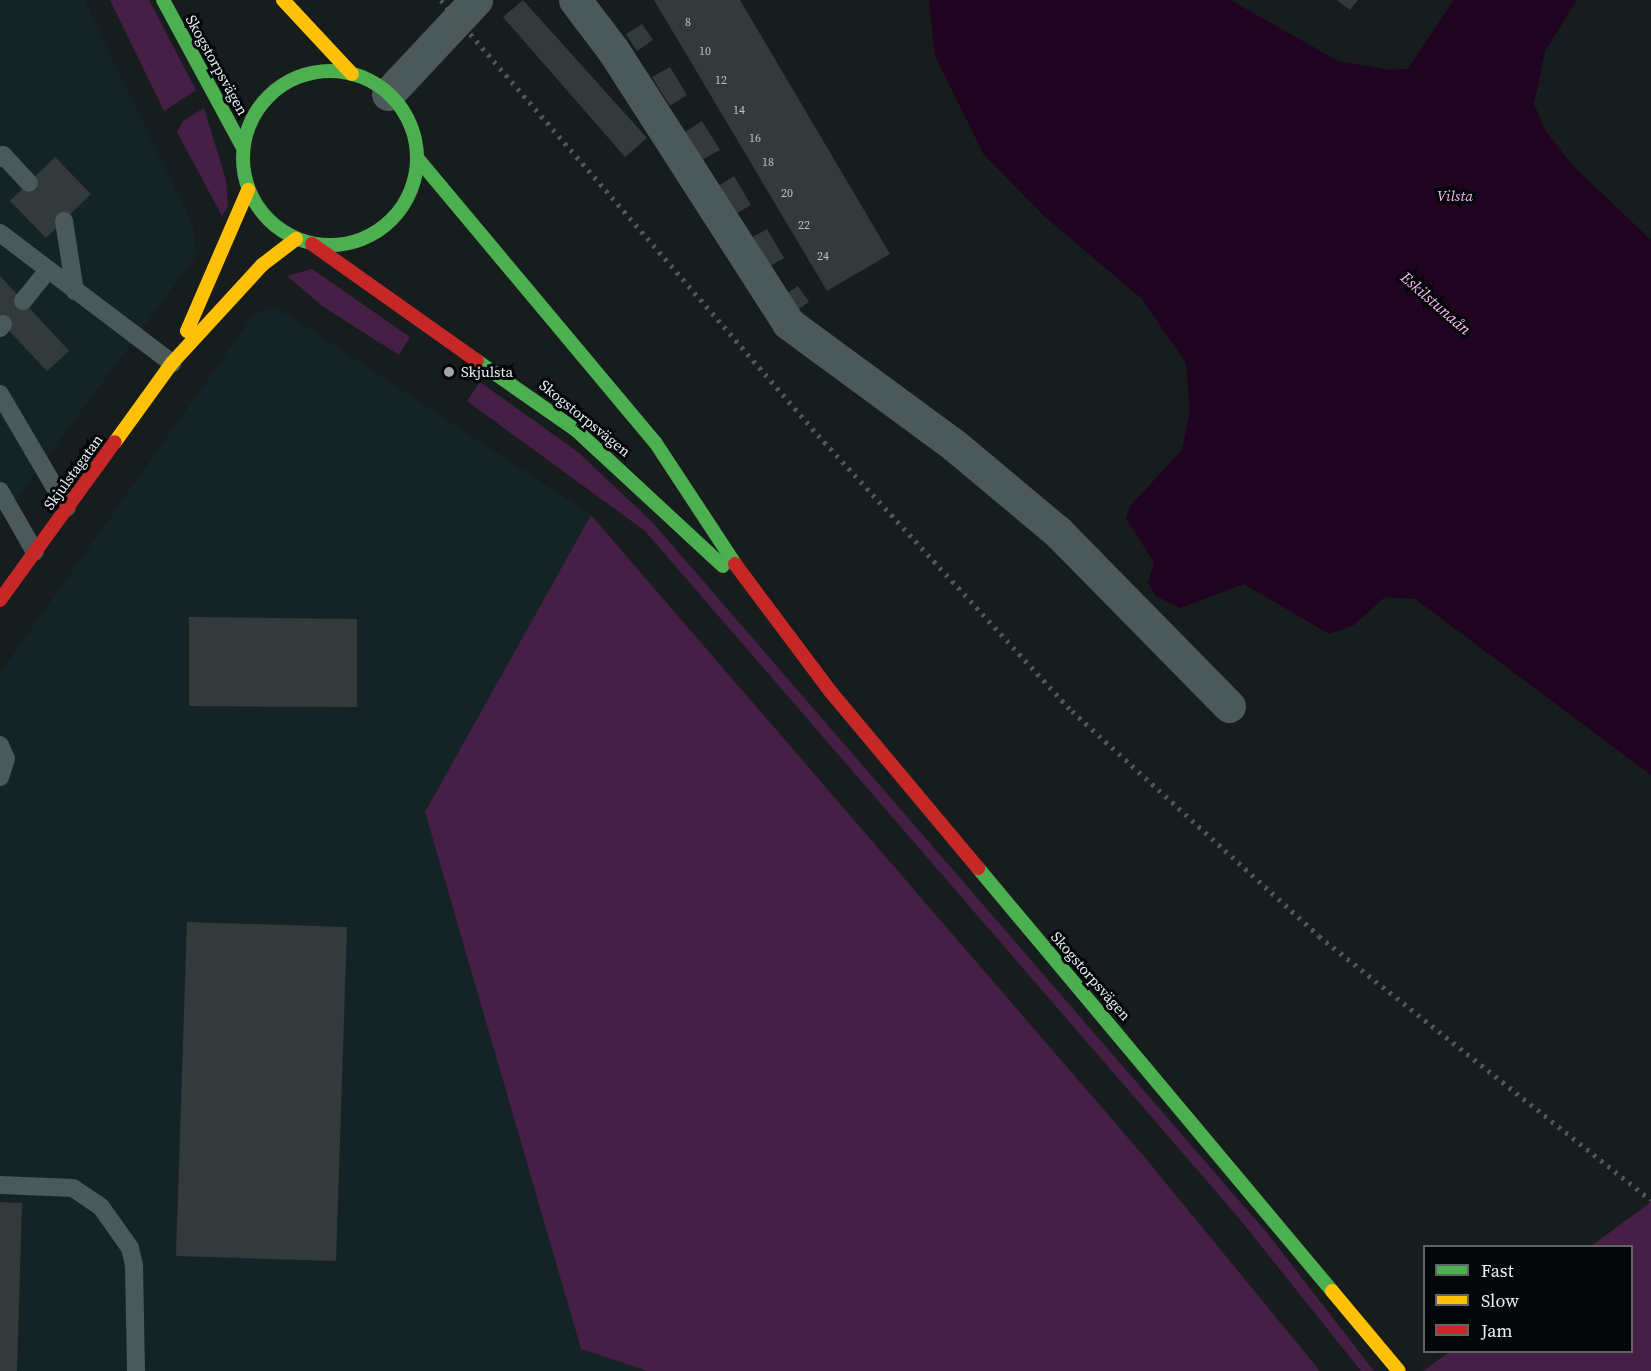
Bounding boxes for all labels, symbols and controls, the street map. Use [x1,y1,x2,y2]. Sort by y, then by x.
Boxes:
street label: Skogstorpsvägen [182,12,252,118]
house number: 8 [685,16,691,30]
house number: 10 [699,45,711,59]
house number: 12 [715,74,727,88]
house number: 14 [733,104,745,118]
house number: 16 [749,132,761,146]
house number: 18 [762,156,774,170]
house number: 20 [781,187,793,201]
park label: Vilsta [1437,187,1473,205]
house number: 22 [798,219,810,233]
house number: 24 [817,250,829,264]
water label: Eskilstunaån [1397,267,1475,339]
place label: Skjulsta [461,363,513,381]
marker: Skjulsta [442,365,456,379]
street label: Skogstorpsvägen [536,376,634,460]
street label: Skjulstagatan [40,431,106,513]
street label: Skogstorpsvägen [1048,928,1134,1024]
legend [1423,1245,1633,1353]
text: Fast [1481,1258,1514,1283]
text: Slow [1481,1288,1519,1313]
text: Jam [1481,1318,1513,1343]

